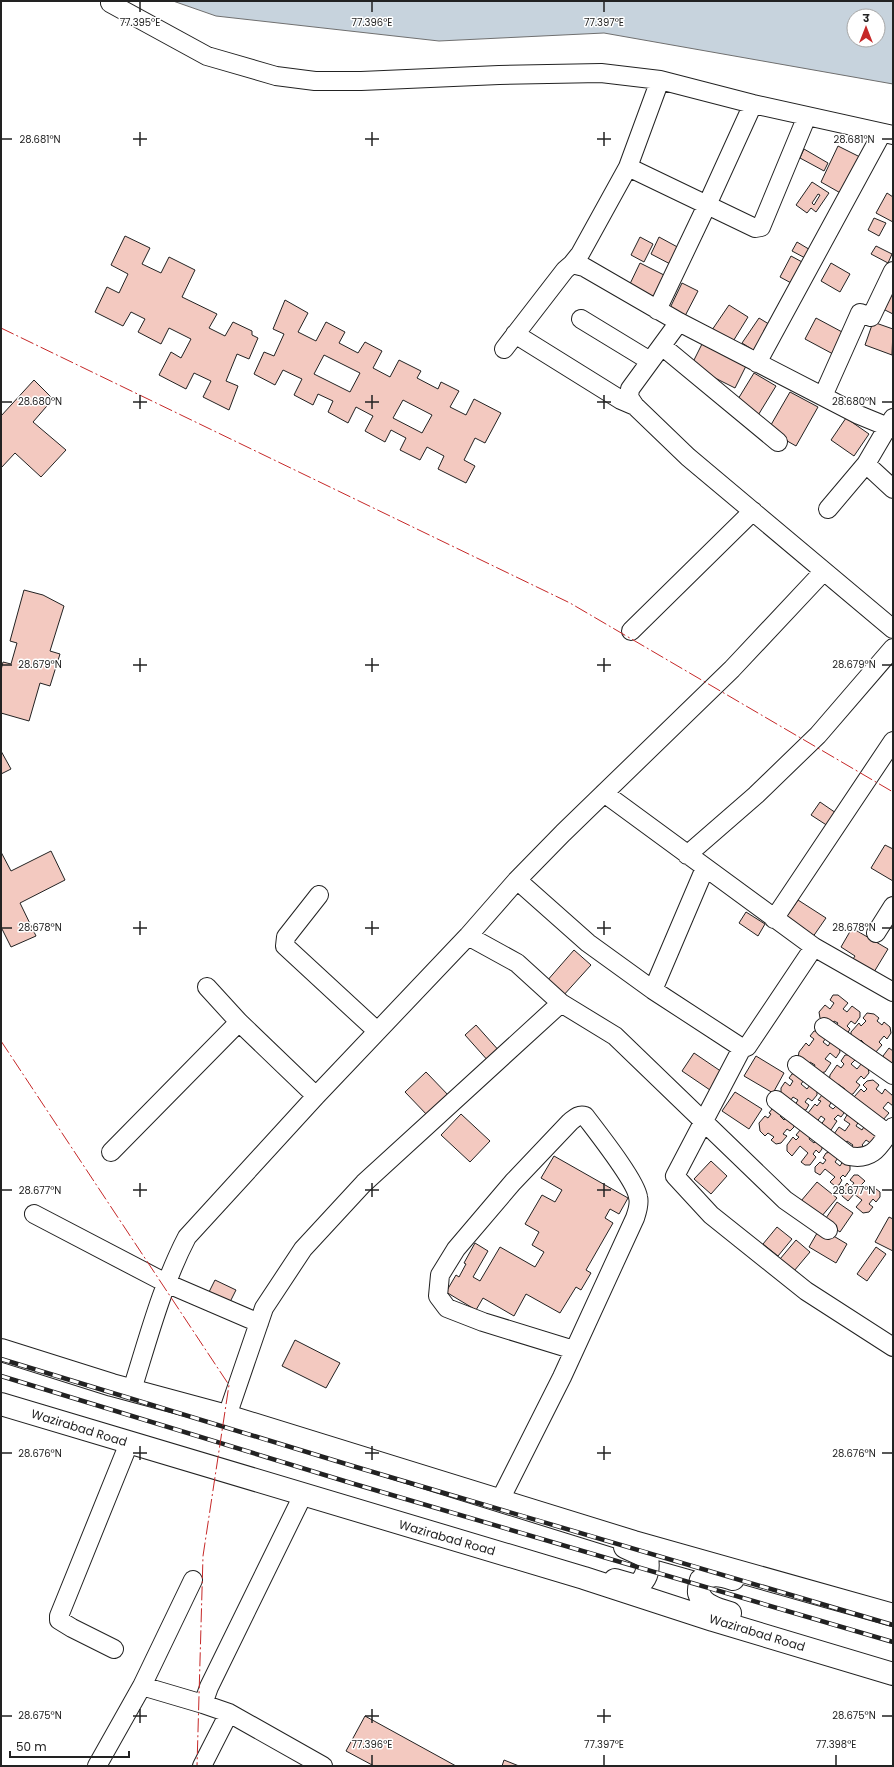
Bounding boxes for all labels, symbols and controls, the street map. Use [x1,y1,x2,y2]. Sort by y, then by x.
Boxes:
north arrow [846,8,886,48]
text: उ [862,10,870,26]
text: 77.395°E [120,15,160,30]
text: 77.396°E [352,15,392,30]
text: 77.397°E [584,15,624,30]
text: 28.681°N [19,132,61,147]
text: 28.681°N [833,132,875,147]
text: 28.680°N [18,394,62,409]
text: 28.680°N [832,394,876,409]
text: 28.679°N [18,657,62,672]
text: 28.679°N [832,657,876,672]
text: 28.678°N [18,920,62,935]
text: 28.678°N [832,920,876,935]
text: 28.677°N [19,1183,61,1198]
text: 28.677°N [833,1183,875,1198]
street label: Wazirabad Road [29,1405,129,1450]
text: 28.676°N [18,1446,62,1461]
text: 28.676°N [832,1446,876,1461]
street label: Wazirabad Road [397,1516,497,1559]
street label: Wazirabad Road [707,1610,807,1655]
text: 28.675°N [18,1708,62,1723]
text: 28.675°N [832,1708,876,1723]
scale bar [10,1733,129,1759]
text: 77.396°E [352,1737,392,1752]
text: 77.397°E [584,1737,624,1752]
text: 77.398°E [816,1737,856,1752]
text: 50 m [16,1738,47,1755]

